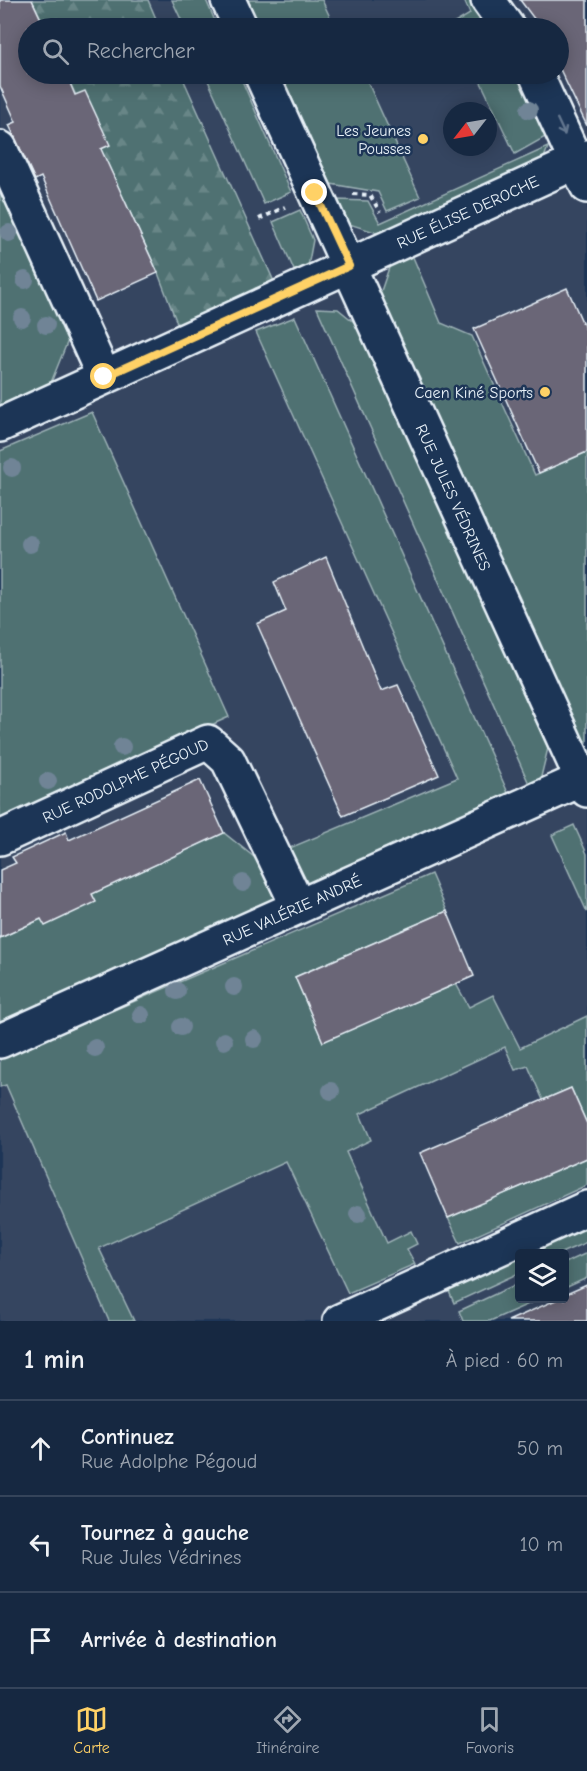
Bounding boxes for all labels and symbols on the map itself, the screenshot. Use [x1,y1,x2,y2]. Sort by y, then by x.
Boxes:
north arrow [443,102,497,156]
one-way arrow [555,117,567,135]
place label: Les Jeunes Pousses [336,122,411,158]
marker: Les Jeunes Pousses [416,132,430,146]
street label: RUE ÉLISE DEROCHE [394,172,542,253]
route end [301,179,327,205]
route start [90,363,116,389]
place label: Caen Kiné Sports [415,384,533,402]
marker: Caen Kiné Sports [538,385,552,399]
street label: RUE JULES VÉDRINES [412,422,494,574]
street label: RUE RODOLPHE PÉGOUD [40,735,212,827]
street label: RUE VALÉRIE ANDRÉ [220,871,365,950]

